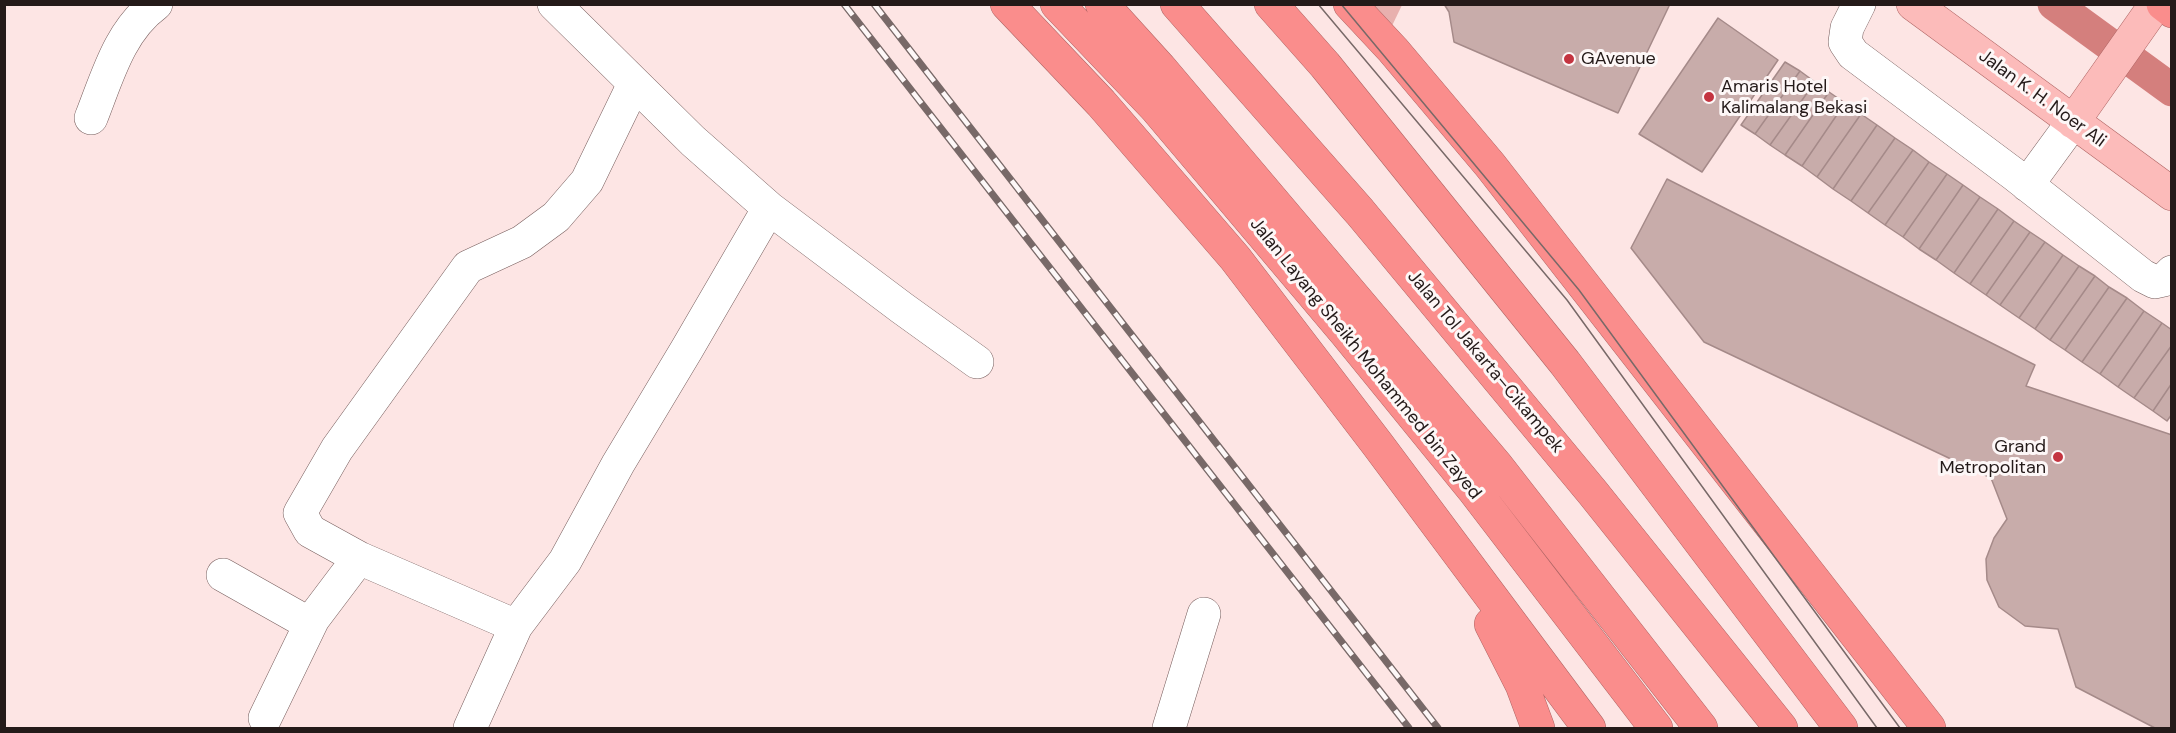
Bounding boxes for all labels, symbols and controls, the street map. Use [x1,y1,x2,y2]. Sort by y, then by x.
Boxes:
street label: Jalan K. H. Noer Ali [1974,46,2110,152]
place label: GAvenue [1581,48,1656,70]
marker: GAvenue [1562,52,1576,66]
place label: Amaris Hotel Kalimalang Bekasi [1721,76,1867,118]
marker: Amaris Hotel Kalimalang Bekasi [1702,90,1716,104]
street label: Jalan Layang Sheikh Mohammed bin Zayed [1245,214,1485,504]
street label: Jalan Tol Jakarta–Cikampek [1402,266,1568,458]
place label: Grand Metropolitan [1939,436,2046,478]
marker: Grand Metropolitan [2051,450,2065,464]

